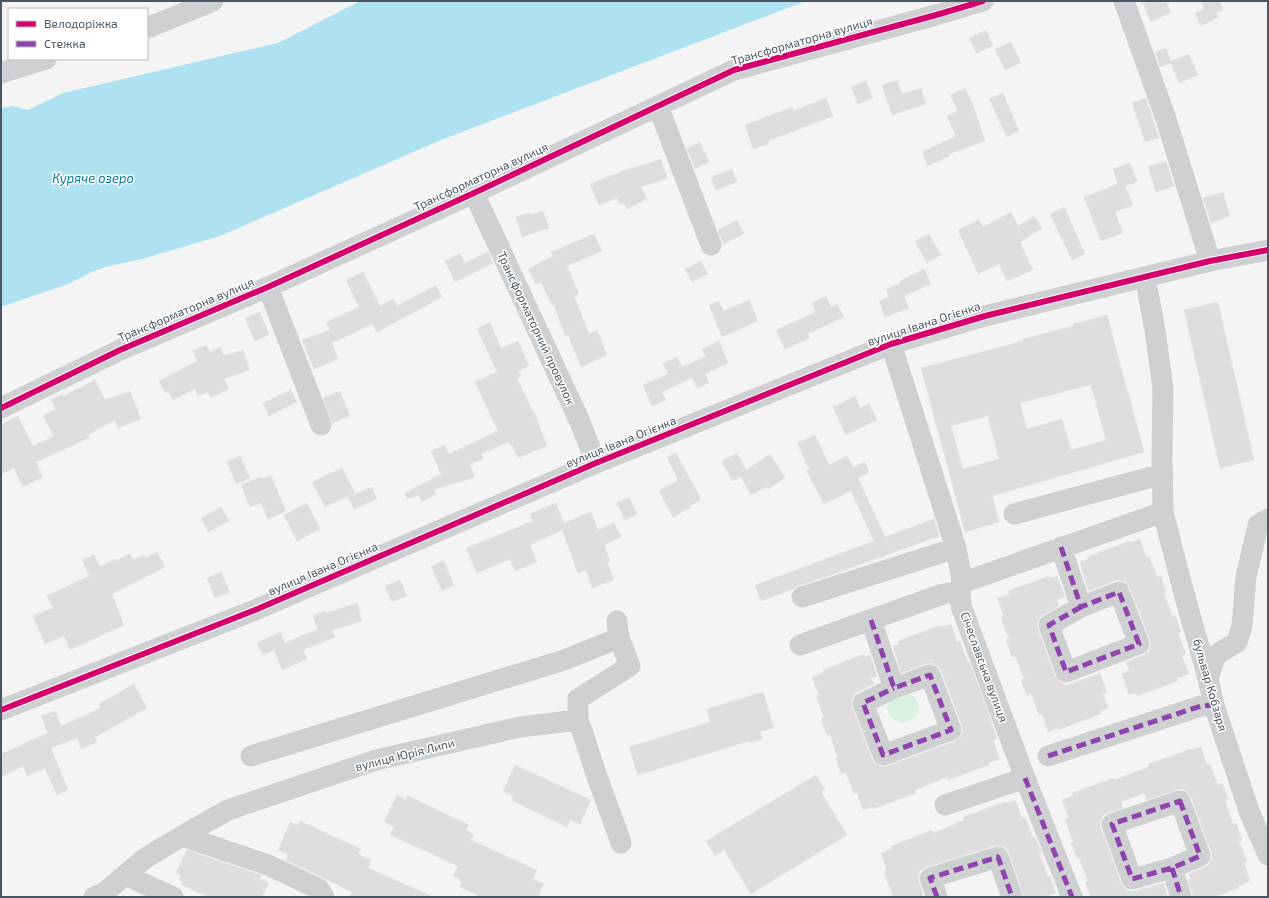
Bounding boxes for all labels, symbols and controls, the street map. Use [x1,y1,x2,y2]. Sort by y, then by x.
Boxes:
legend [8,8,148,60]
street label: Трансформаторна вулиця [729,13,874,68]
text: Велодоріжка [44,16,118,30]
text: Стежка [44,36,86,50]
street label: Трансформаторна вулиця [411,139,550,214]
water label: Куряче озеро [52,170,134,186]
street label: Трансформаторний провулок [494,249,579,407]
street label: Трансформаторна вулиця [115,274,256,345]
street label: вулиця Івана Огієнка [865,298,982,349]
street label: вулиця Івана Огієнка [563,412,678,471]
street label: вулиця Івана Огієнка [266,539,380,599]
street label: Січеславська вулиця [958,610,1011,724]
street label: бульвар Кобзаря [1190,637,1231,733]
street label: вулиця Юрія Липи [354,735,456,774]

